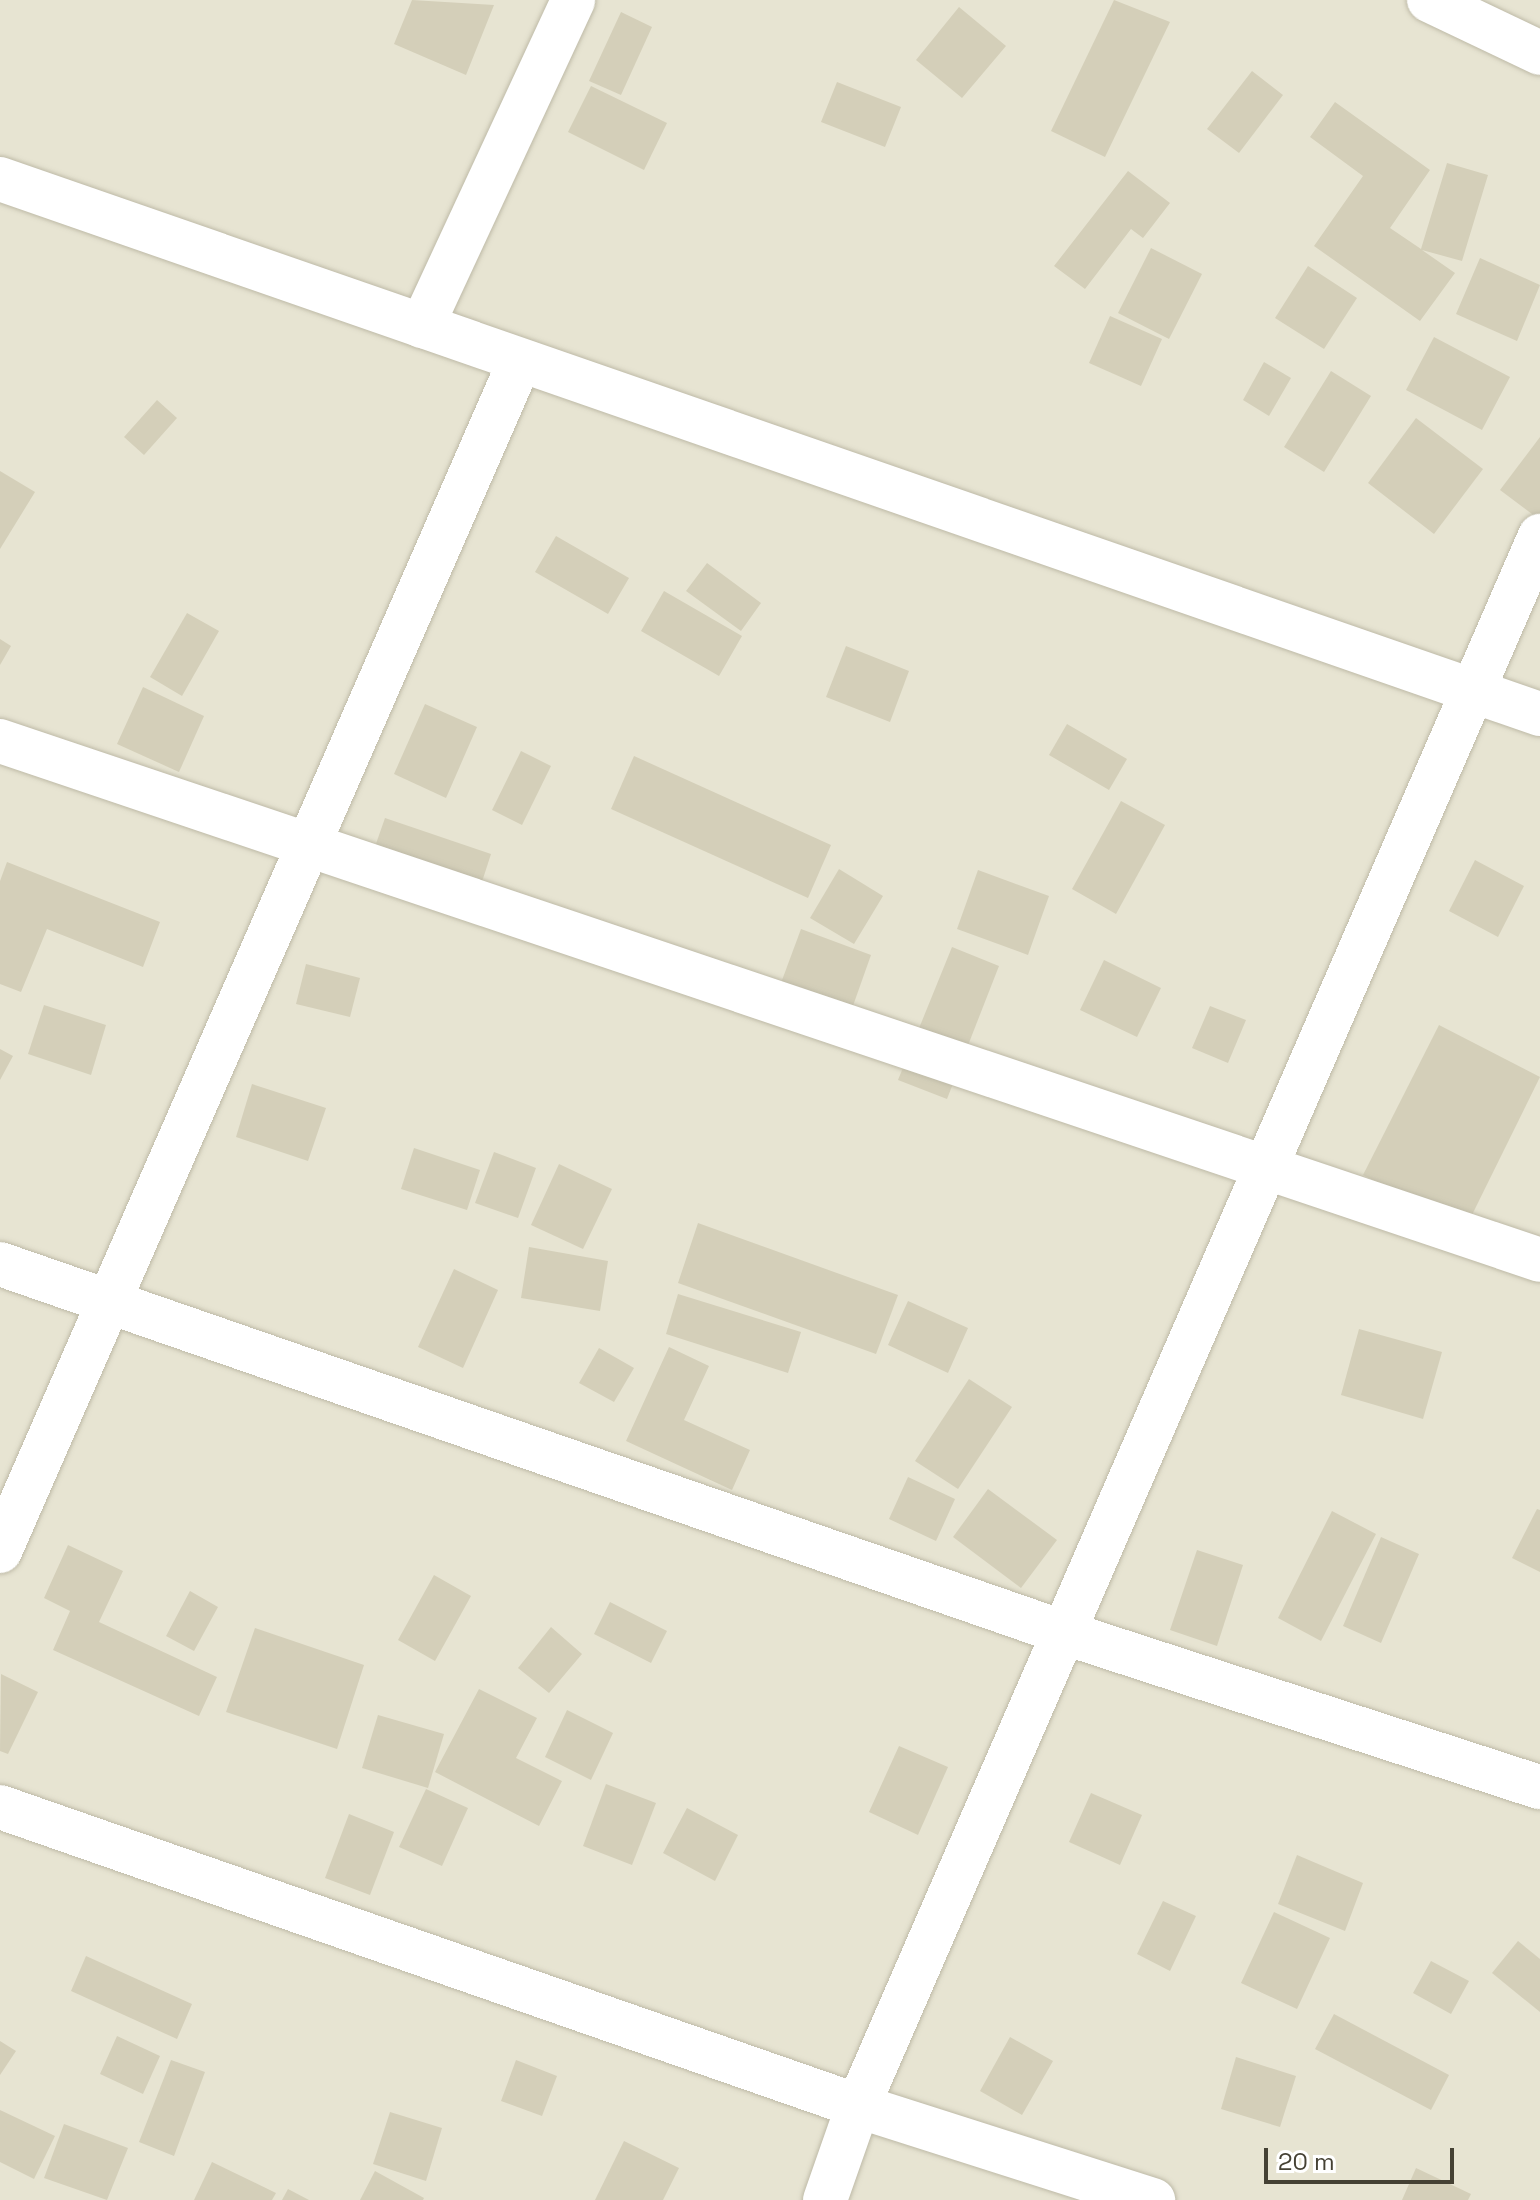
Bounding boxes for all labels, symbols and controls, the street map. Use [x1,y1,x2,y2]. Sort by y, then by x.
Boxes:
scale bar [1268,2132,1458,2182]
text: 20 m [1278,2146,1335,2177]

